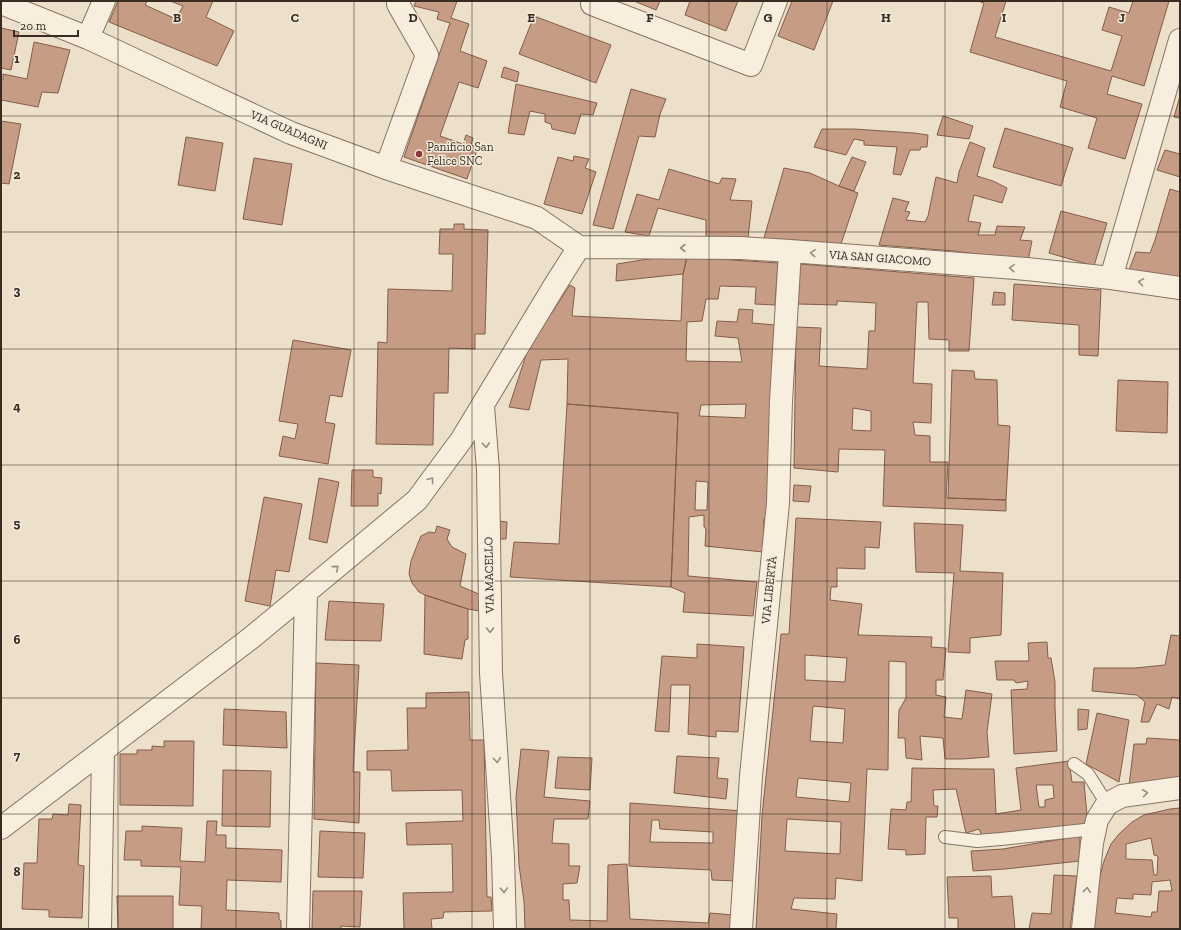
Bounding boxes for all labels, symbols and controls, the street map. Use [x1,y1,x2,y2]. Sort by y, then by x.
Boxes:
text: B [173,10,181,25]
text: C [291,10,299,25]
text: D [408,10,418,25]
text: E [527,10,535,25]
text: F [646,10,654,25]
text: G [764,10,773,25]
text: H [881,10,891,25]
text: I [1002,10,1007,25]
text: J [1119,10,1125,25]
scale bar [14,12,78,38]
text: 20 m [20,19,47,33]
text: 1 [14,51,20,66]
street label: VIA GUADAGNI [247,107,330,153]
place label: Panificio San Felice SNC [427,140,494,168]
marker: Panificio San Felice SNC [414,149,424,159]
text: 2 [14,167,21,182]
one-way arrow [680,244,686,252]
street label: VIA SAN GIACOMO [827,247,932,269]
one-way arrow [810,249,816,258]
one-way arrow [1009,263,1015,272]
one-way arrow [1138,278,1144,287]
text: 3 [14,283,21,298]
text: 4 [13,399,21,414]
one-way arrow [481,442,490,448]
one-way arrow [426,478,433,485]
text: 5 [14,516,21,531]
street label: VIA MACELLO [481,536,497,614]
street label: VIA LIBERTÀ [757,555,780,626]
one-way arrow [331,565,338,572]
one-way arrow [486,627,494,633]
text: 6 [14,632,21,647]
text: 7 [14,748,21,763]
one-way arrow [492,757,501,763]
one-way arrow [1142,789,1148,798]
text: 8 [13,864,21,879]
one-way arrow [500,887,508,893]
one-way arrow [1082,887,1091,893]

